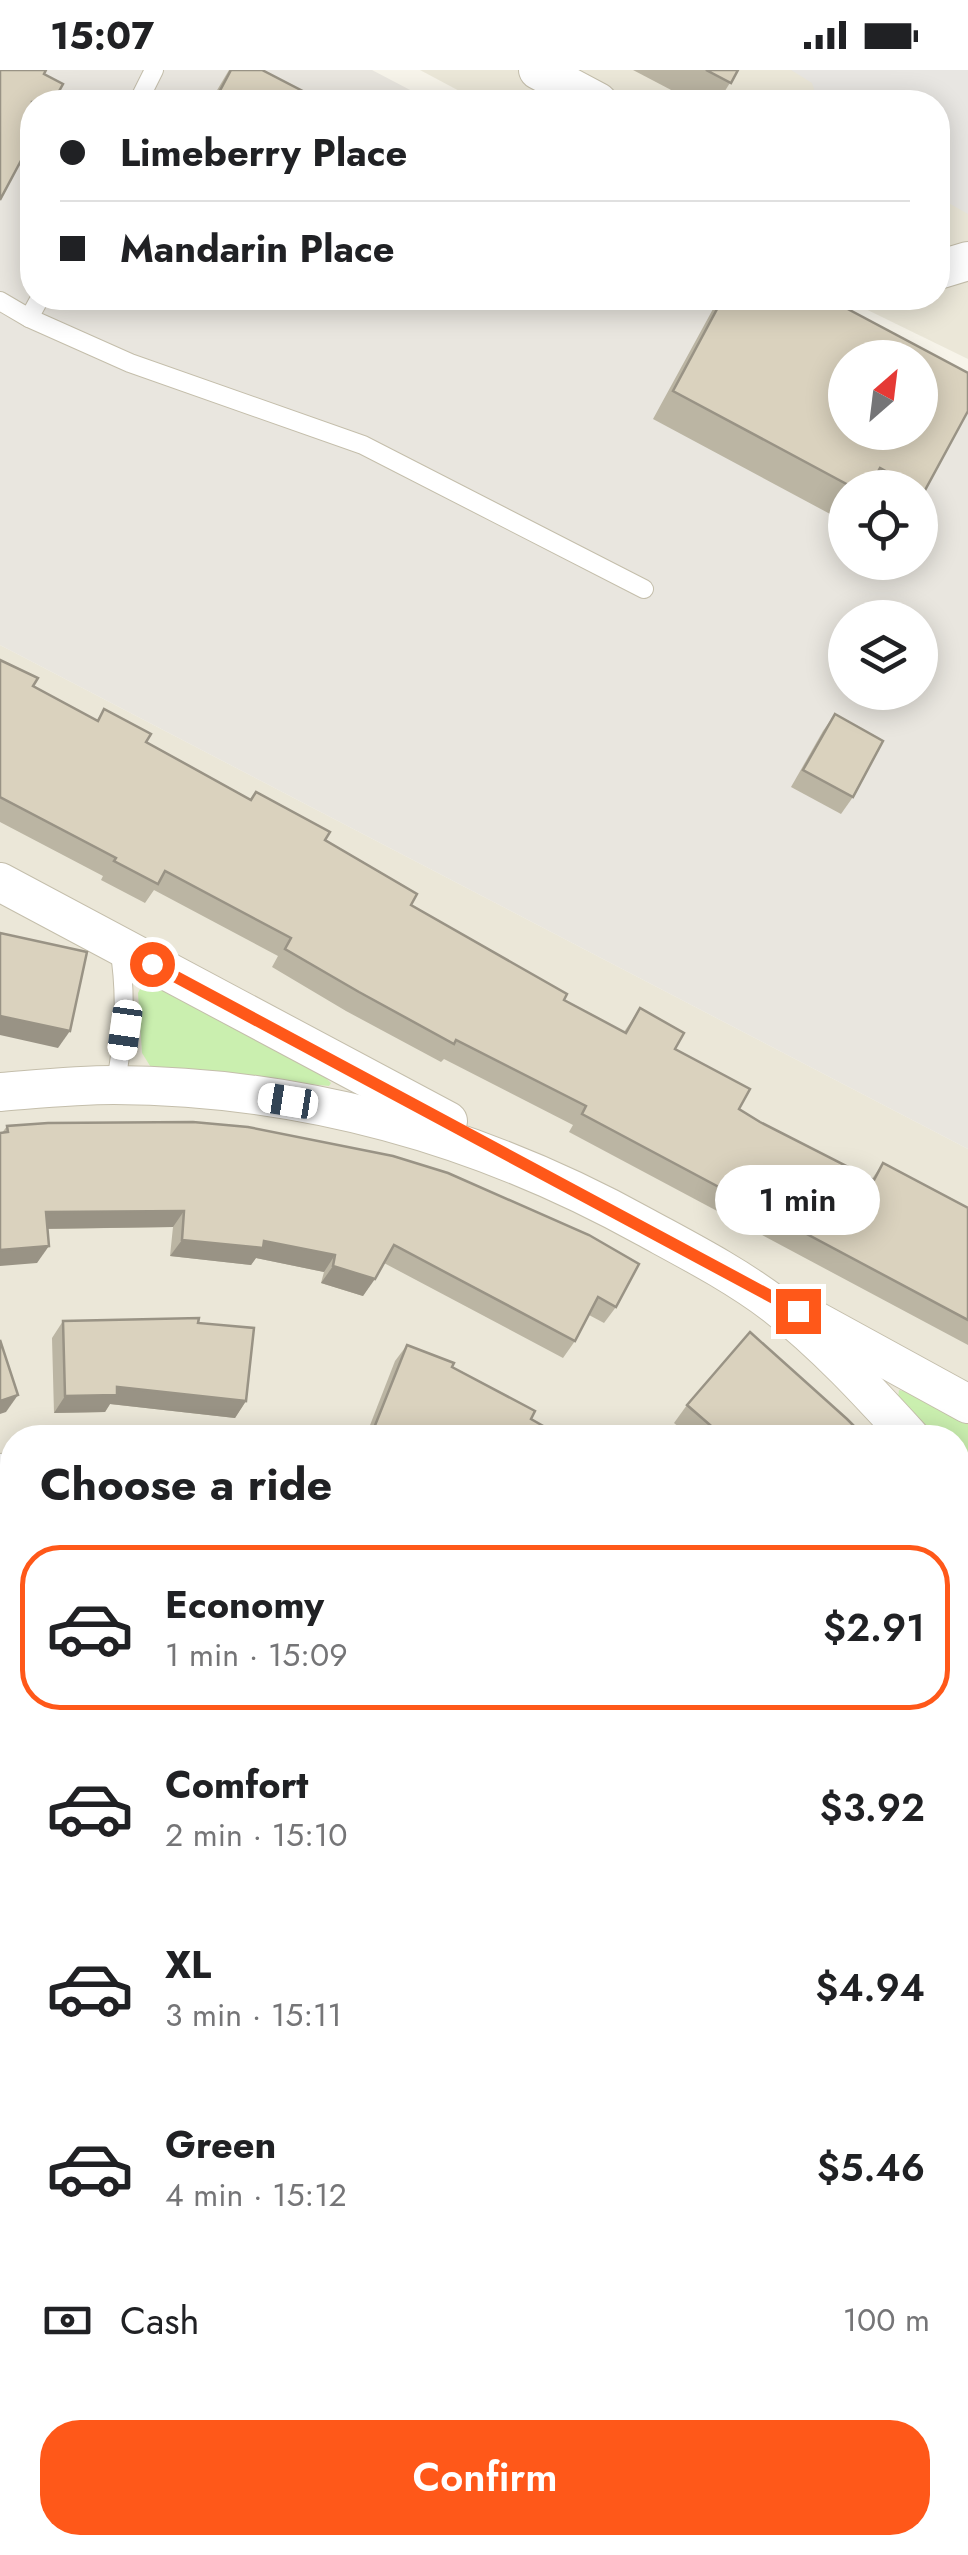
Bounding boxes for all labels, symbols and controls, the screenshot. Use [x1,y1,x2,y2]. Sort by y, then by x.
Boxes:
text: 15:07 [50,8,154,63]
text: Limeberry Place [120,125,407,180]
text: Mandarin Place [120,221,394,276]
north arrow [828,340,938,450]
map controls [828,340,938,710]
button: locate [828,470,938,580]
button: layers [828,600,938,710]
route start [130,942,175,987]
car [106,998,144,1062]
car [256,1081,320,1121]
callout: 1 min [716,1166,880,1236]
text: 1 min [759,1177,836,1223]
route end [776,1289,821,1334]
text: Choose a ride [40,1452,332,1517]
text: Economy [165,1577,324,1632]
icon: car [45,1583,135,1673]
text: $2.91 [823,1600,925,1655]
text: 1 min · 15:09 [165,1632,348,1678]
text: Comfort [165,1757,308,1812]
icon: car [45,1763,135,1853]
text: $3.92 [820,1780,925,1835]
text: 2 min · 15:10 [165,1812,347,1858]
text: XL [165,1937,211,1992]
icon: car [45,1943,135,2033]
text: $4.94 [815,1960,925,2015]
text: 3 min · 15:11 [165,1992,342,2038]
text: Green [165,2117,276,2172]
icon: car [45,2123,135,2213]
text: $5.46 [817,2140,925,2195]
text: 4 min · 15:12 [165,2172,347,2218]
icon: cash [40,2293,95,2348]
text: Cash [120,2293,200,2348]
text: 100 m [843,2297,930,2343]
button: Confirm [40,2420,930,2535]

